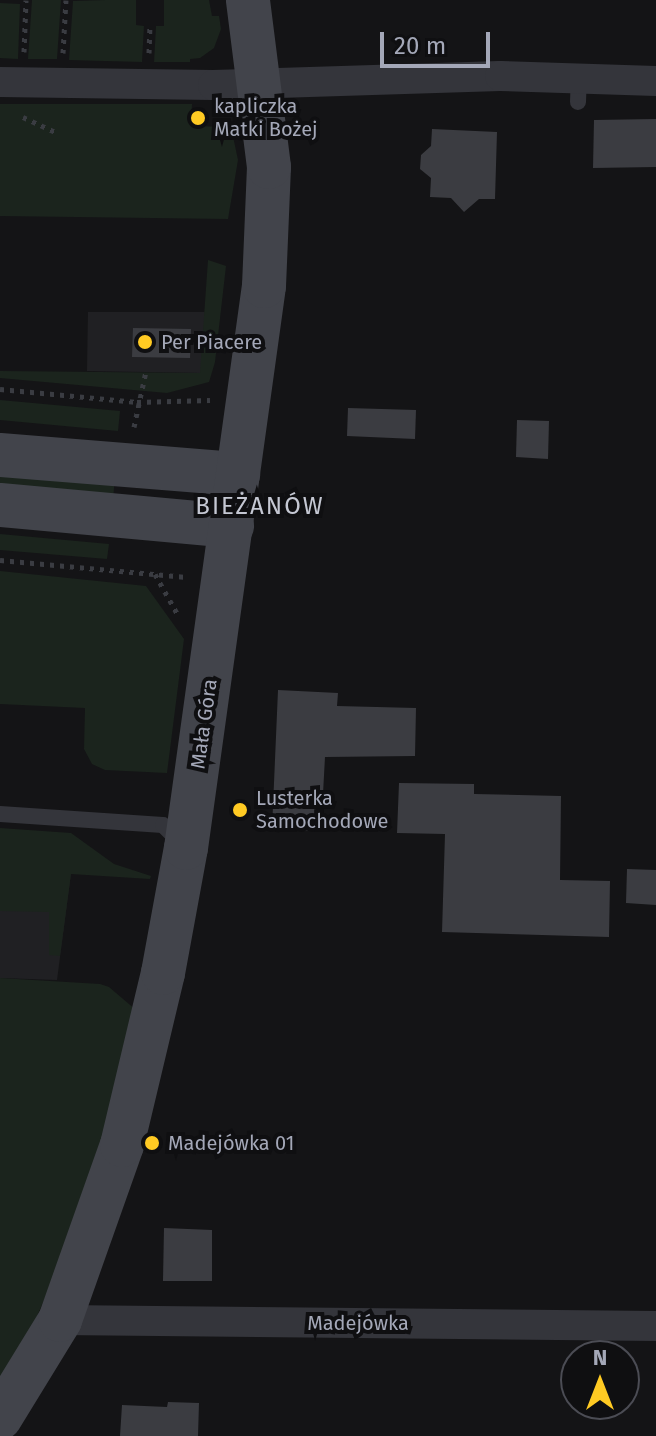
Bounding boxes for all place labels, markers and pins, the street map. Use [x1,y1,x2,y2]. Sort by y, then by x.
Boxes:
place label: kapliczka Matki Bożej [214,94,318,141]
marker: kapliczka Matki Bożej [189,109,207,127]
place label: Per Piacere [161,330,262,354]
marker: Per Piacere [136,333,154,351]
place label: Lusterka Samochodowe [256,786,388,833]
marker: Lusterka Samochodowe [231,801,249,819]
place label: Madejówka 01 [168,1131,294,1155]
marker: Madejówka 01 [143,1134,161,1152]

